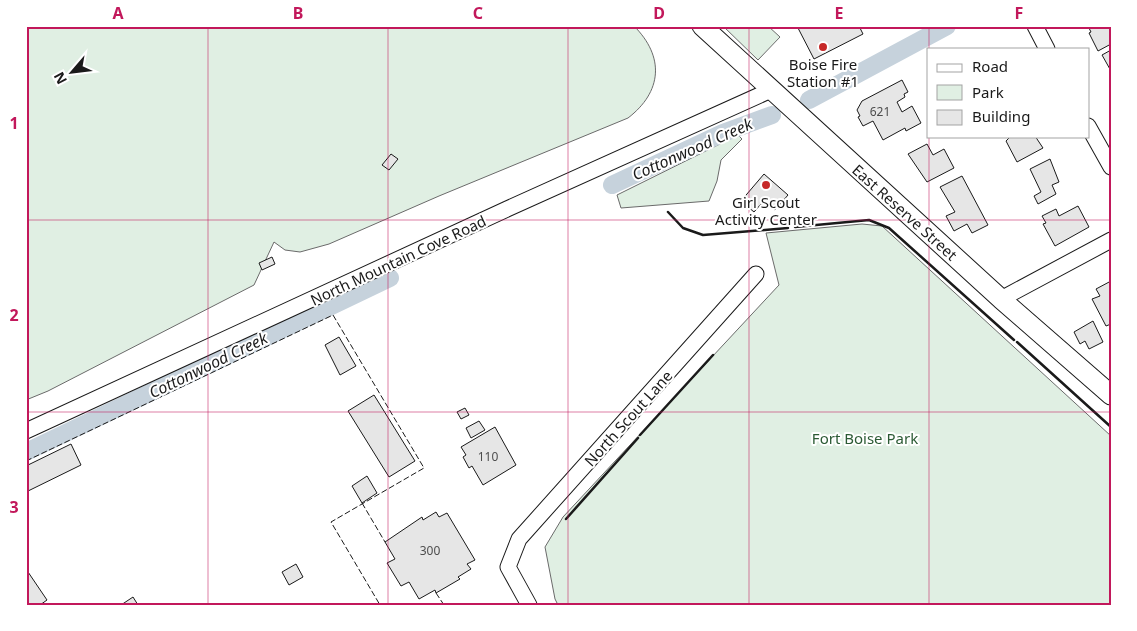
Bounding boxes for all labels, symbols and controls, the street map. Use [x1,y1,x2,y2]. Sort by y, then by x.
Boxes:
text: A [112,2,124,24]
text: B [293,2,303,24]
text: C [473,2,483,24]
text: D [653,2,665,24]
text: E [835,2,844,24]
text: F [1015,2,1023,24]
marker: Boise Fire Station #1 [817,41,829,53]
north arrow [48,48,98,98]
legend [927,48,1090,138]
place label: Boise Fire Station #1 [787,54,859,91]
text: Road [972,56,1008,76]
text: N [49,69,71,88]
text: Park [972,82,1004,102]
house number: 621 [870,103,890,120]
text: Building [972,106,1030,126]
text: 1 [9,112,19,134]
water label: Cottonwood Creek [628,112,757,185]
street label: East Reserve Street [848,159,962,265]
marker: Girl Scout Activity Center [760,179,772,191]
place label: Girl Scout Activity Center [715,192,817,229]
street label: North Mountain Cove Road [307,210,489,310]
text: 2 [9,304,19,326]
water label: Cottonwood Creek [145,326,272,403]
street label: North Scout Lane [580,366,676,470]
park label: Fort Boise Park [812,428,918,448]
house number: 110 [478,448,498,465]
text: 3 [9,496,19,518]
house number: 300 [420,542,440,559]

